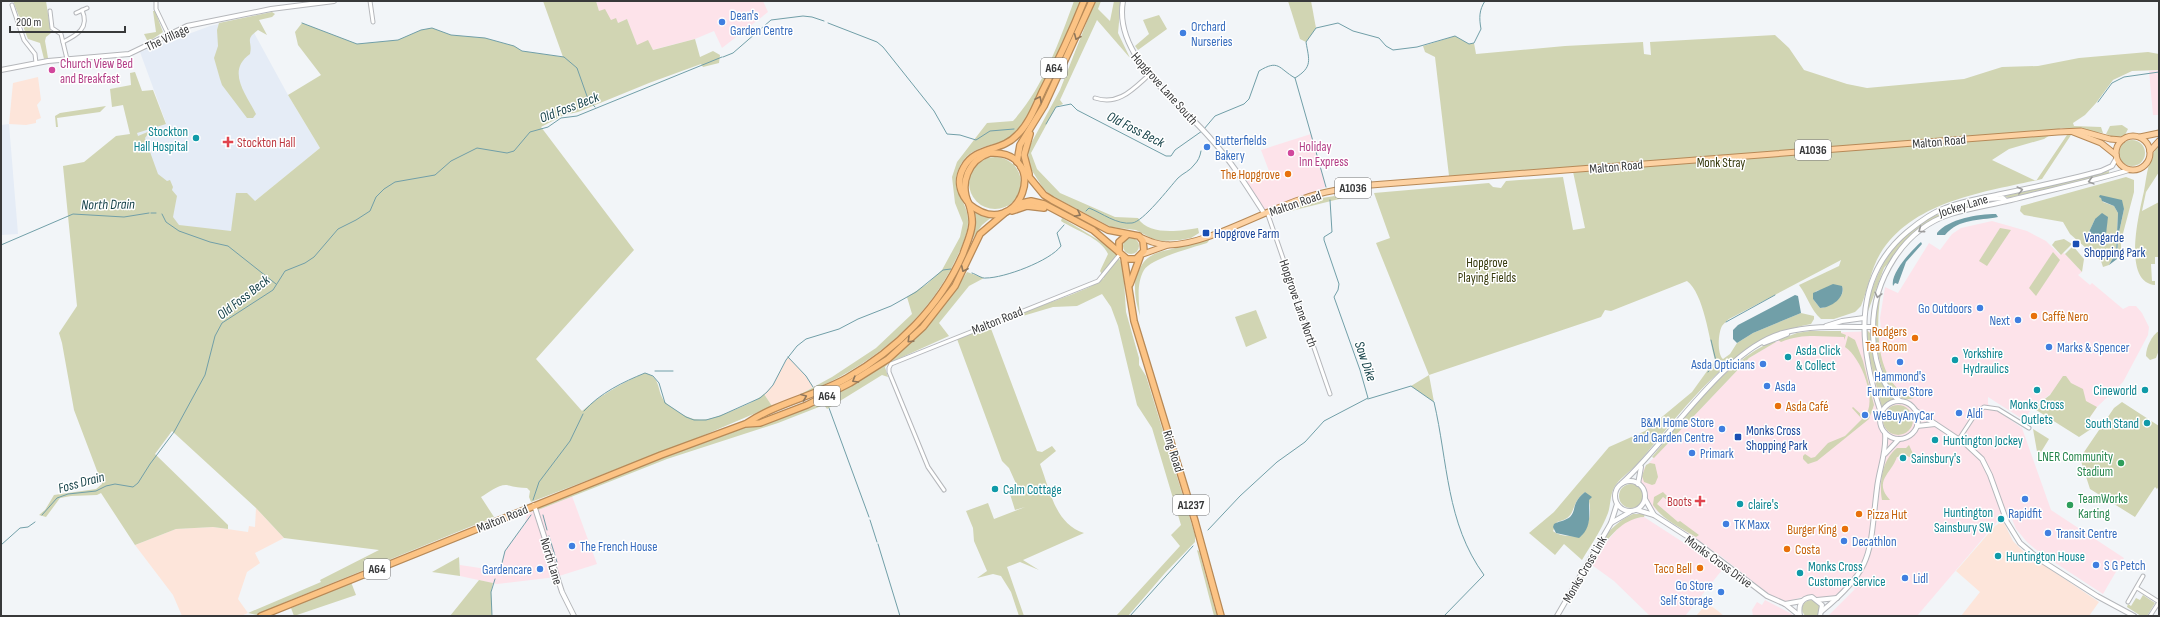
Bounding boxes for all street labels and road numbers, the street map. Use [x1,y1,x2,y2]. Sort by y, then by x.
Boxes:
street label: The Village [143,21,192,55]
street label: Hopgrove Lane South [1127,49,1201,128]
road number: A64 [1041,58,1067,78]
street label: Malton Road [1912,132,1967,152]
road number: A1036 [1795,140,1831,160]
street label: Malton Road [1589,157,1644,177]
road number: A1036 [1335,178,1371,198]
street label: Malton Road [1267,188,1323,220]
street label: Jockey Lane [1936,191,1990,221]
street label: Hopgrove Lane North [1276,257,1321,349]
street label: Malton Road [969,303,1025,338]
road number: A64 [814,386,840,406]
street label: Ring Road [1159,428,1187,474]
road number: A1237 [1173,495,1209,515]
street label: Malton Road [474,501,530,536]
street label: Monks Cross Drive [1682,532,1755,592]
street label: Monks Cross Link [1559,533,1610,606]
street label: North Lane [536,536,566,587]
road number: A64 [364,559,390,579]

